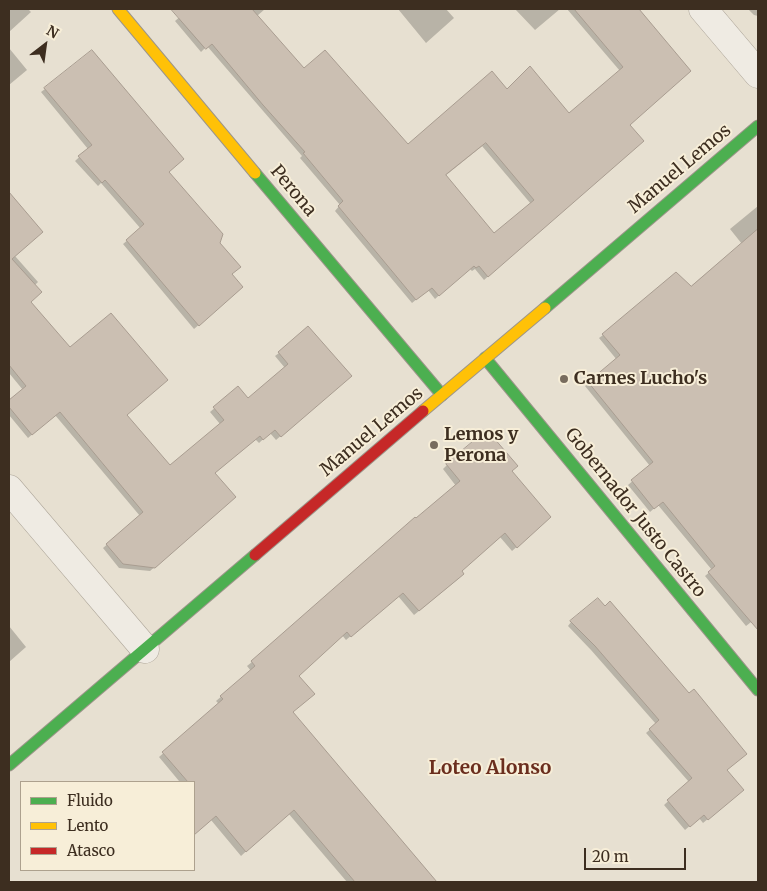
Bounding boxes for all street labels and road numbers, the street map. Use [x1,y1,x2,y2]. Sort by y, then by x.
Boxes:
street label: Manuel Lemos [624,120,736,218]
street label: Perona [265,161,321,221]
street label: Manuel Lemos [316,383,428,481]
street label: Gobernador Justo Castro [560,424,710,602]

